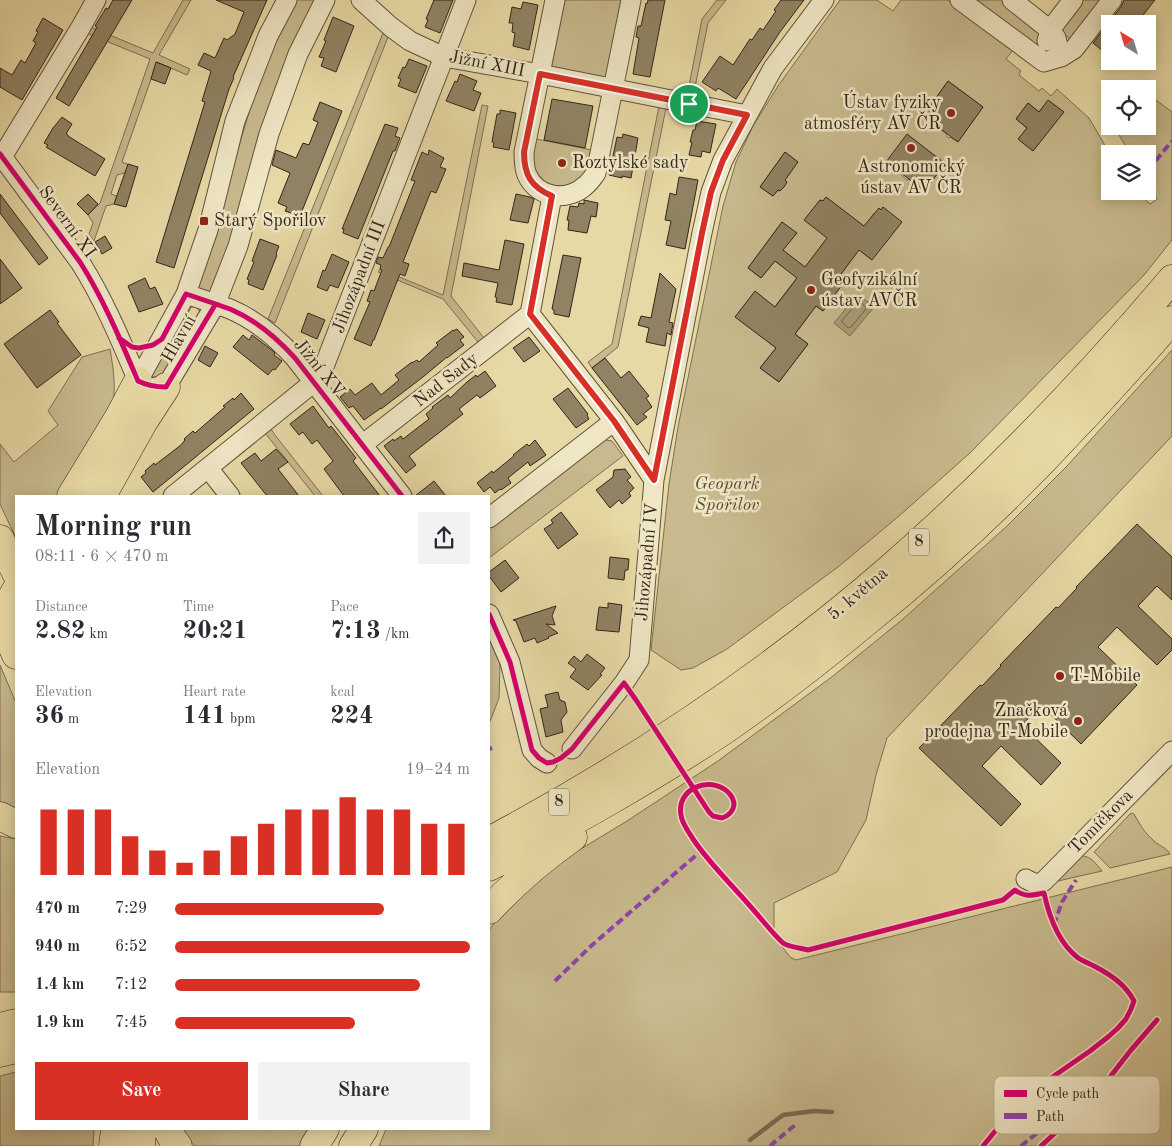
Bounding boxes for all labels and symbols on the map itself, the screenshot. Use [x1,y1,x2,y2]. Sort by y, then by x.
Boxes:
north arrow [1101,15,1156,70]
street label: Jižní XIII [448,48,526,80]
pin [668,83,710,125]
place label: Ústav fyziky atmosféry AV ČR [804,89,941,133]
marker: Ústav fyziky atmosféry AV ČR [945,107,957,119]
marker: Astronomický ústav AV ČR [905,142,917,154]
place label: Roztylské sady [572,154,689,172]
marker: Roztylské sady [556,157,568,169]
place label: Astronomický ústav AV ČR [857,158,966,197]
street label: Severní XI [35,183,99,261]
place label: Starý Spořilov [214,212,327,230]
marker: Starý Spořilov [198,215,210,227]
street label: Jihozápadní III [329,218,389,336]
place label: Geofyzikální ústav AVČR [821,271,917,310]
marker: Geofyzikální ústav AVČR [805,284,817,296]
street label: Hlavní [158,312,200,366]
street label: Jižní XV [290,335,348,401]
street label: Nad Sady [410,349,482,411]
park label: Geopark Spořilov [695,475,760,514]
street label: Jihozápadní IV [633,502,661,622]
road number: 8 [909,528,929,556]
street label: 5. května [825,564,892,624]
place label: T-Mobile [1070,667,1141,685]
marker: T-Mobile [1054,670,1066,682]
place label: Značková prodejna T-Mobile [925,702,1068,741]
marker: Značková prodejna T-Mobile [1072,715,1084,727]
street label: Tomíčkova [1065,786,1137,858]
road number: 8 [549,789,569,816]
legend [994,1076,1160,1134]
text: Cycle path [1036,1087,1099,1101]
text: Path [1036,1110,1065,1124]

